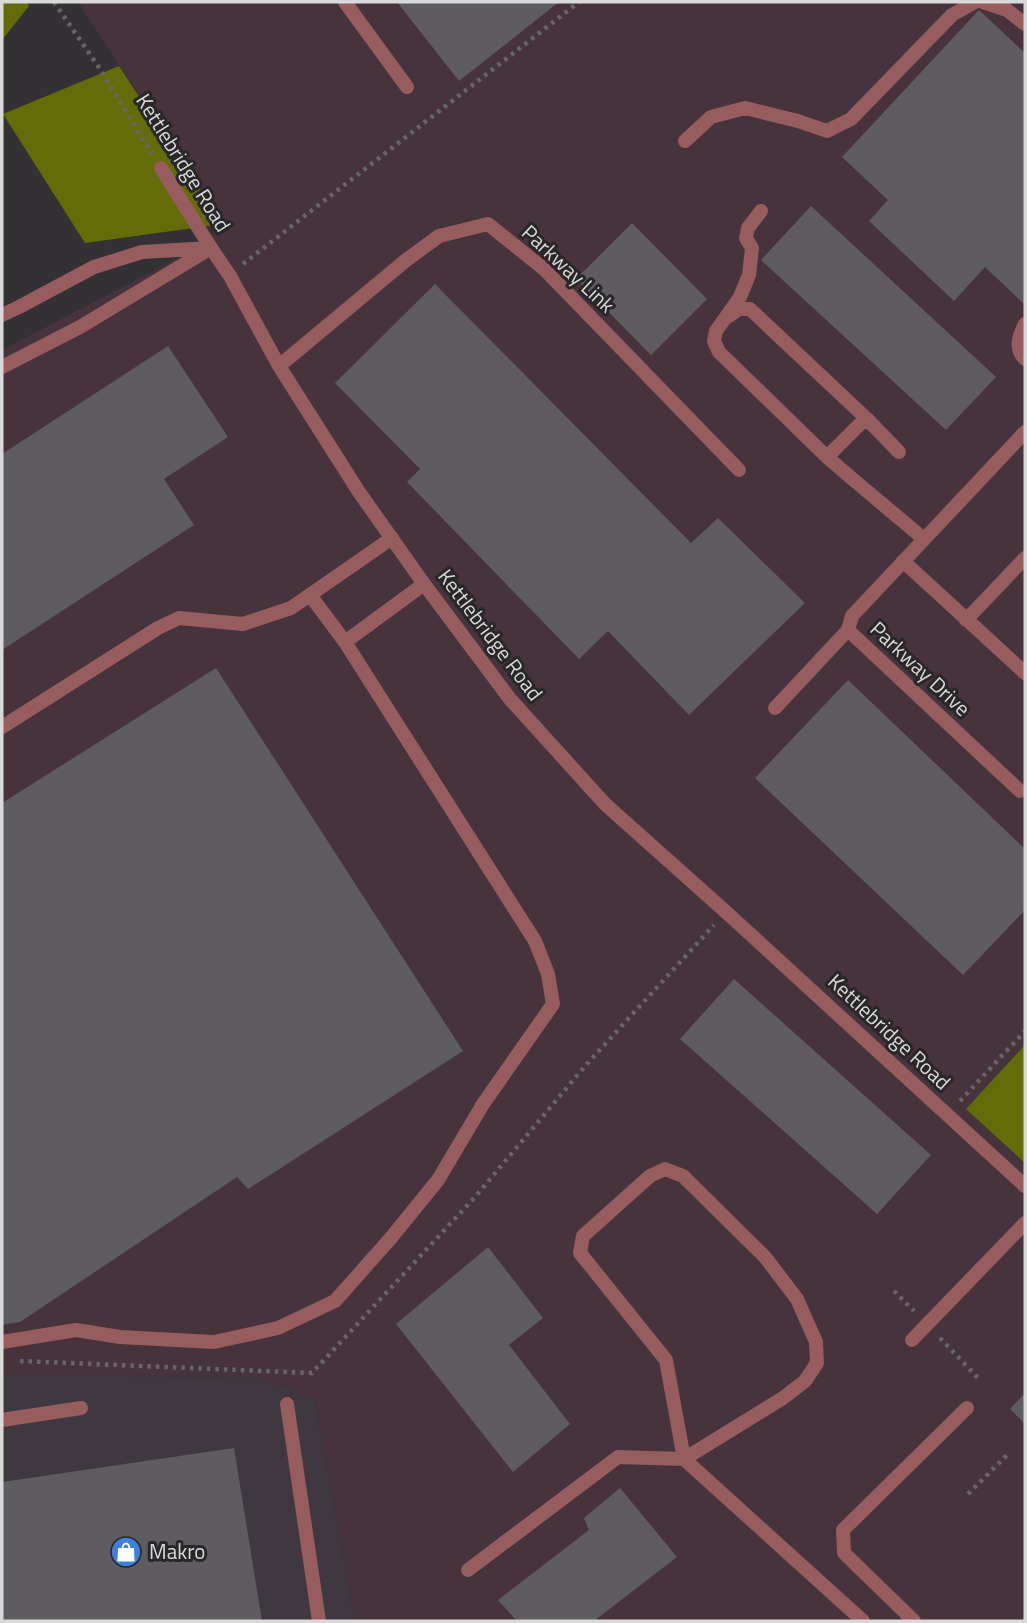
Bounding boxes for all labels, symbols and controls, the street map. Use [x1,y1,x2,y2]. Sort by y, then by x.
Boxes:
street label: Kettlebridge Road [128,87,239,238]
street label: Parkway Link [515,217,622,320]
street label: Kettlebridge Road [431,562,551,707]
street label: Parkway Drive [863,613,978,723]
street label: Kettlebridge Road [821,966,958,1097]
shop icon: Makro [109,1535,143,1569]
place label: Makro [149,1535,205,1567]

